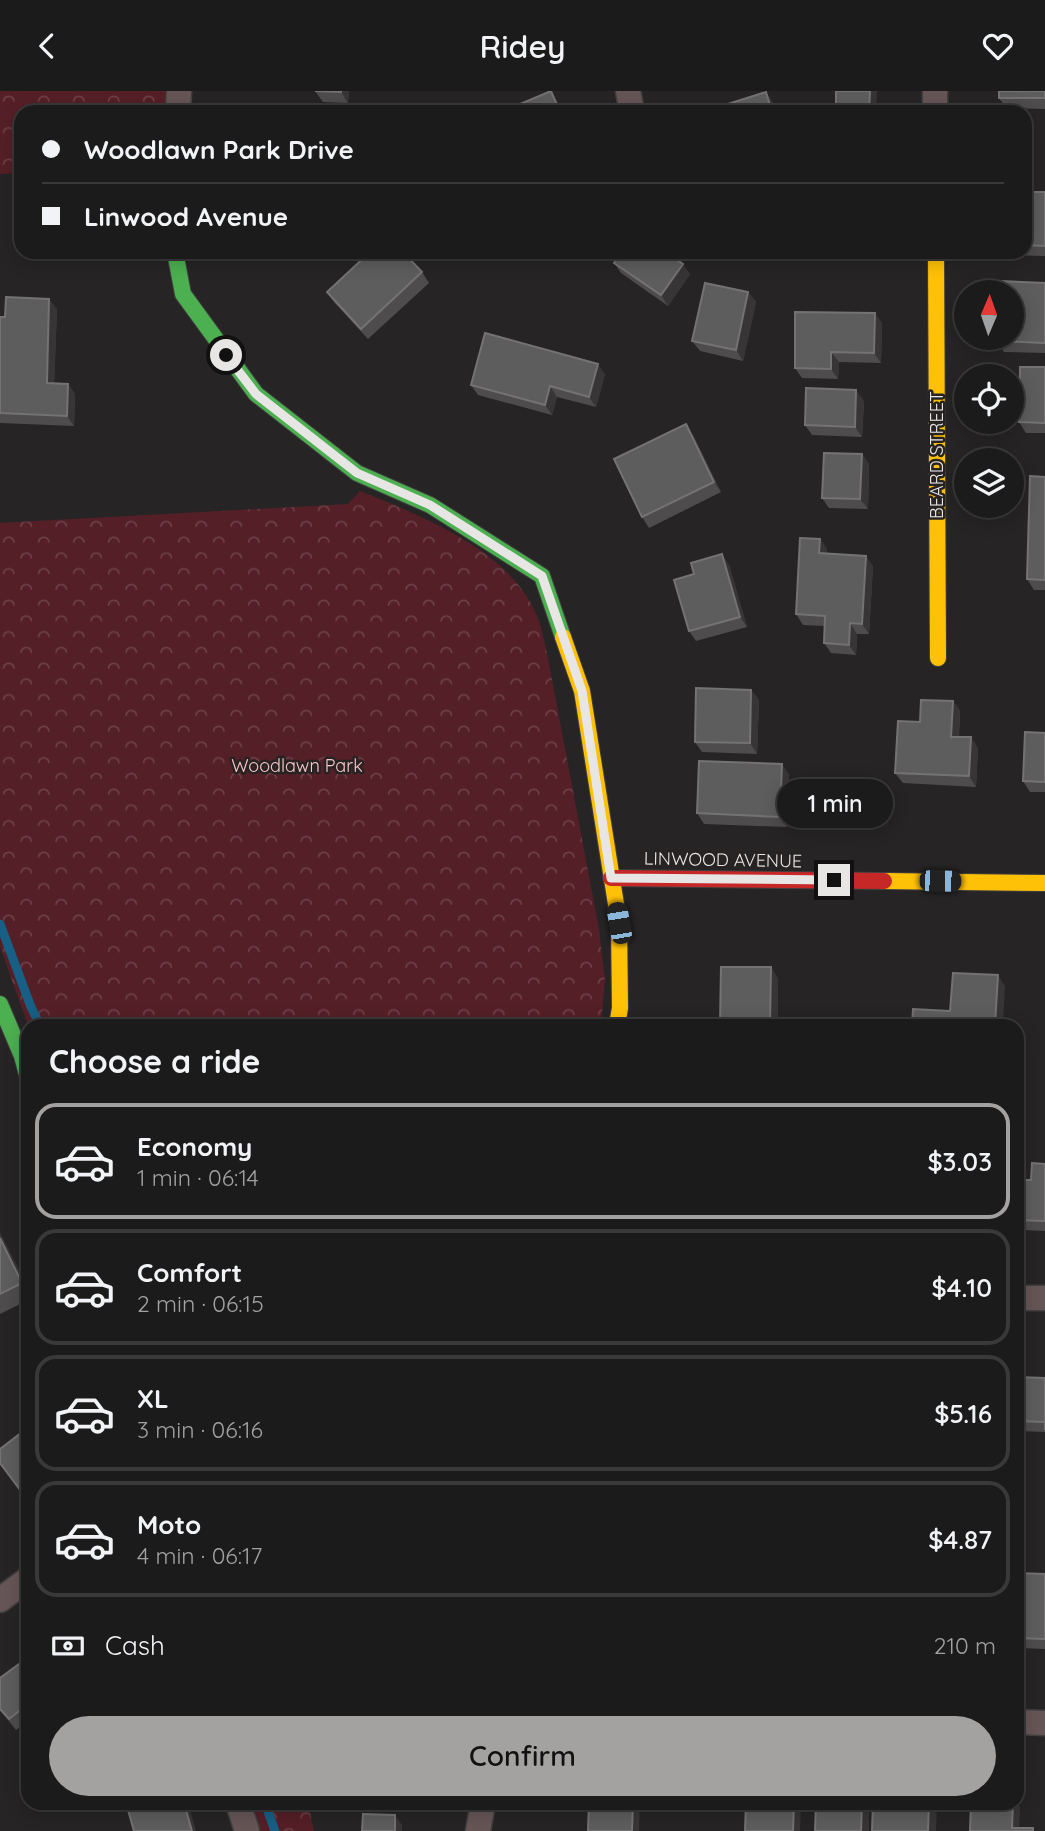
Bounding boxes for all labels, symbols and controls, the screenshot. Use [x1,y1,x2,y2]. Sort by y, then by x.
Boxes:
text: Ridey [479,26,566,66]
icon: back [28,27,66,65]
icon: heart [979,27,1017,65]
text: Woodlawn Park Drive [84,133,354,166]
text: Linwood Avenue [84,200,288,233]
north arrow [954,280,1024,350]
map controls [954,280,1024,518]
route start [210,339,242,371]
button: locate [954,364,1024,434]
street label: BEARD STREET [925,391,948,519]
button: layers [954,448,1024,518]
park label: Woodlawn Park [231,754,363,777]
callout: 1 min [776,779,892,827]
text: 1 min [807,789,863,818]
street label: LINWOOD AVENUE [644,847,802,872]
route end [818,864,850,896]
car [919,870,962,892]
car [606,900,633,946]
text: Choose a ride [49,1041,261,1081]
icon: car [53,1130,116,1193]
text: Economy [137,1130,252,1163]
text: $3.03 [927,1145,992,1178]
text: 1 min · 06:14 [137,1163,259,1192]
icon: car [53,1256,116,1319]
text: Comfort [137,1256,242,1289]
text: $4.10 [932,1271,992,1304]
text: 2 min · 06:15 [137,1289,264,1318]
icon: car [53,1382,116,1445]
text: XL [137,1382,169,1415]
text: $5.16 [934,1397,992,1430]
text: 3 min · 06:16 [137,1415,263,1444]
icon: car [53,1508,116,1571]
text: Moto [137,1508,201,1541]
text: $4.87 [928,1523,992,1556]
text: 4 min · 06:17 [137,1541,262,1570]
icon: cash [49,1627,87,1665]
text: Cash [105,1629,165,1662]
text: 210 m [934,1631,996,1660]
button: Confirm [49,1716,996,1796]

